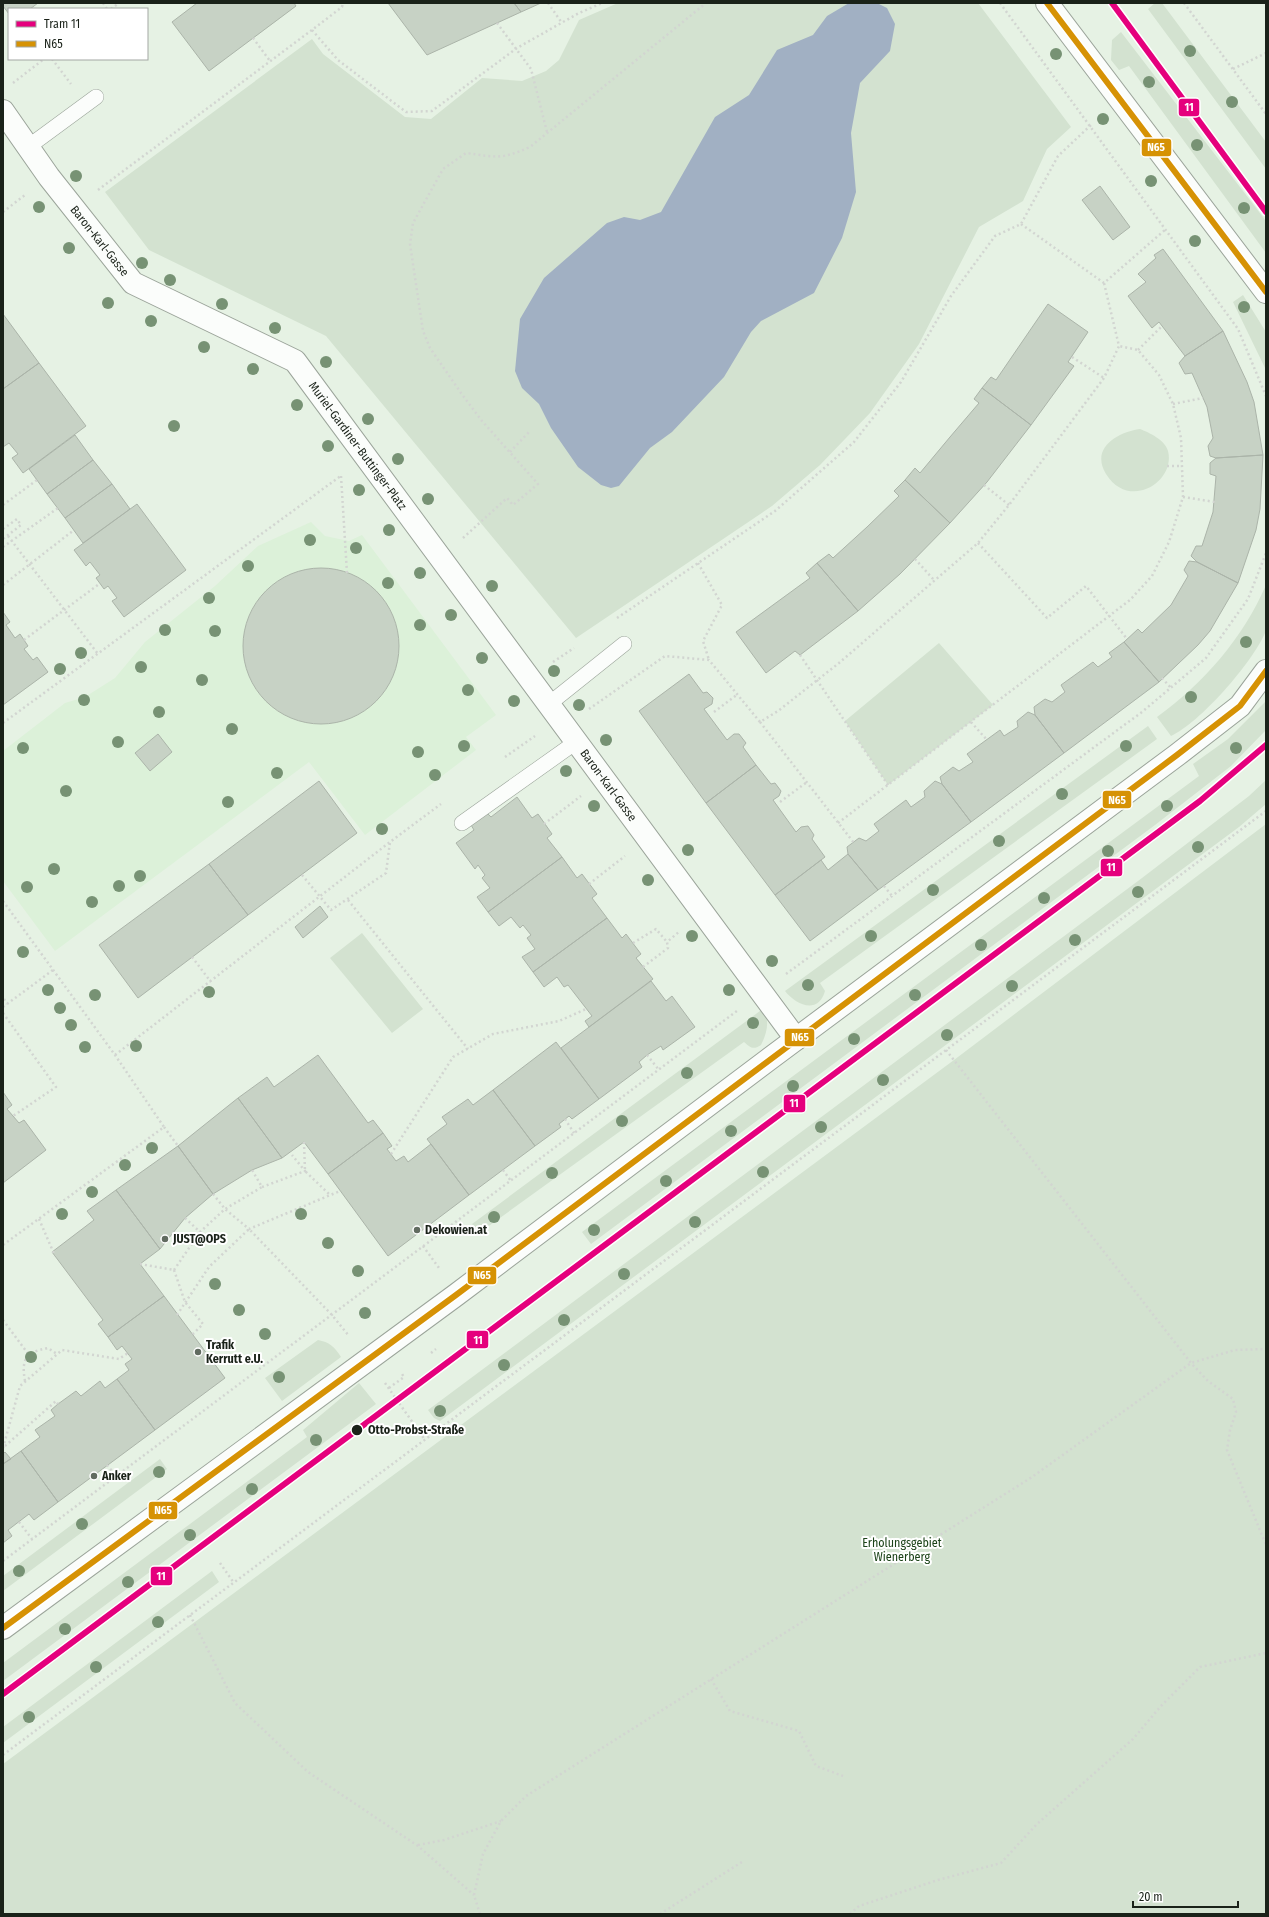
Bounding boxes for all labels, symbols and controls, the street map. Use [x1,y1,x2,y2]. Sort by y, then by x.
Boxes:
legend [8,8,148,60]
text: Tram 11 [44,17,80,31]
text: N65 [44,37,63,51]
line badge: 11 [1178,98,1200,117]
text: 11 [1184,101,1194,114]
line badge: N65 [1141,138,1172,157]
text: N65 [1147,141,1165,154]
street label: Baron-Karl-Gasse [67,203,132,279]
street label: Muriel-Gardiner-Buttinger-Platz [306,379,410,513]
street label: Baron-Karl-Gasse [577,746,640,824]
line badge: N65 [1102,790,1132,809]
text: N65 [1108,794,1126,807]
line badge: 11 [1100,858,1123,877]
text: 11 [1106,861,1116,874]
line badge: N65 [784,1028,815,1047]
text: N65 [791,1031,809,1044]
line badge: 11 [783,1094,806,1113]
text: 11 [789,1097,799,1110]
place label: Dekowien.at [425,1223,488,1237]
marker: Dekowien.at [412,1225,422,1235]
place label: JUST@OPS [172,1232,226,1246]
marker: JUST@OPS [160,1234,170,1244]
line badge: N65 [467,1266,497,1285]
text: N65 [473,1269,491,1282]
line badge: 11 [466,1330,489,1349]
text: 11 [473,1334,483,1347]
place label: Trafik Kerrutt e.U. [206,1338,263,1366]
marker: Trafik Kerrutt e.U. [193,1347,203,1357]
marker: Otto-Probst-Straße [350,1423,364,1437]
place label: Otto-Probst-Straße [368,1423,464,1437]
place label: Anker [101,1469,132,1483]
marker: Anker [89,1471,99,1481]
line badge: N65 [148,1501,178,1520]
text: N65 [154,1504,172,1517]
park label: Erholungsgebiet Wienerberg [862,1536,942,1564]
line badge: 11 [150,1566,173,1586]
text: 11 [156,1570,166,1583]
scale bar [1133,1883,1238,1909]
text: 20 m [1139,1890,1163,1904]

